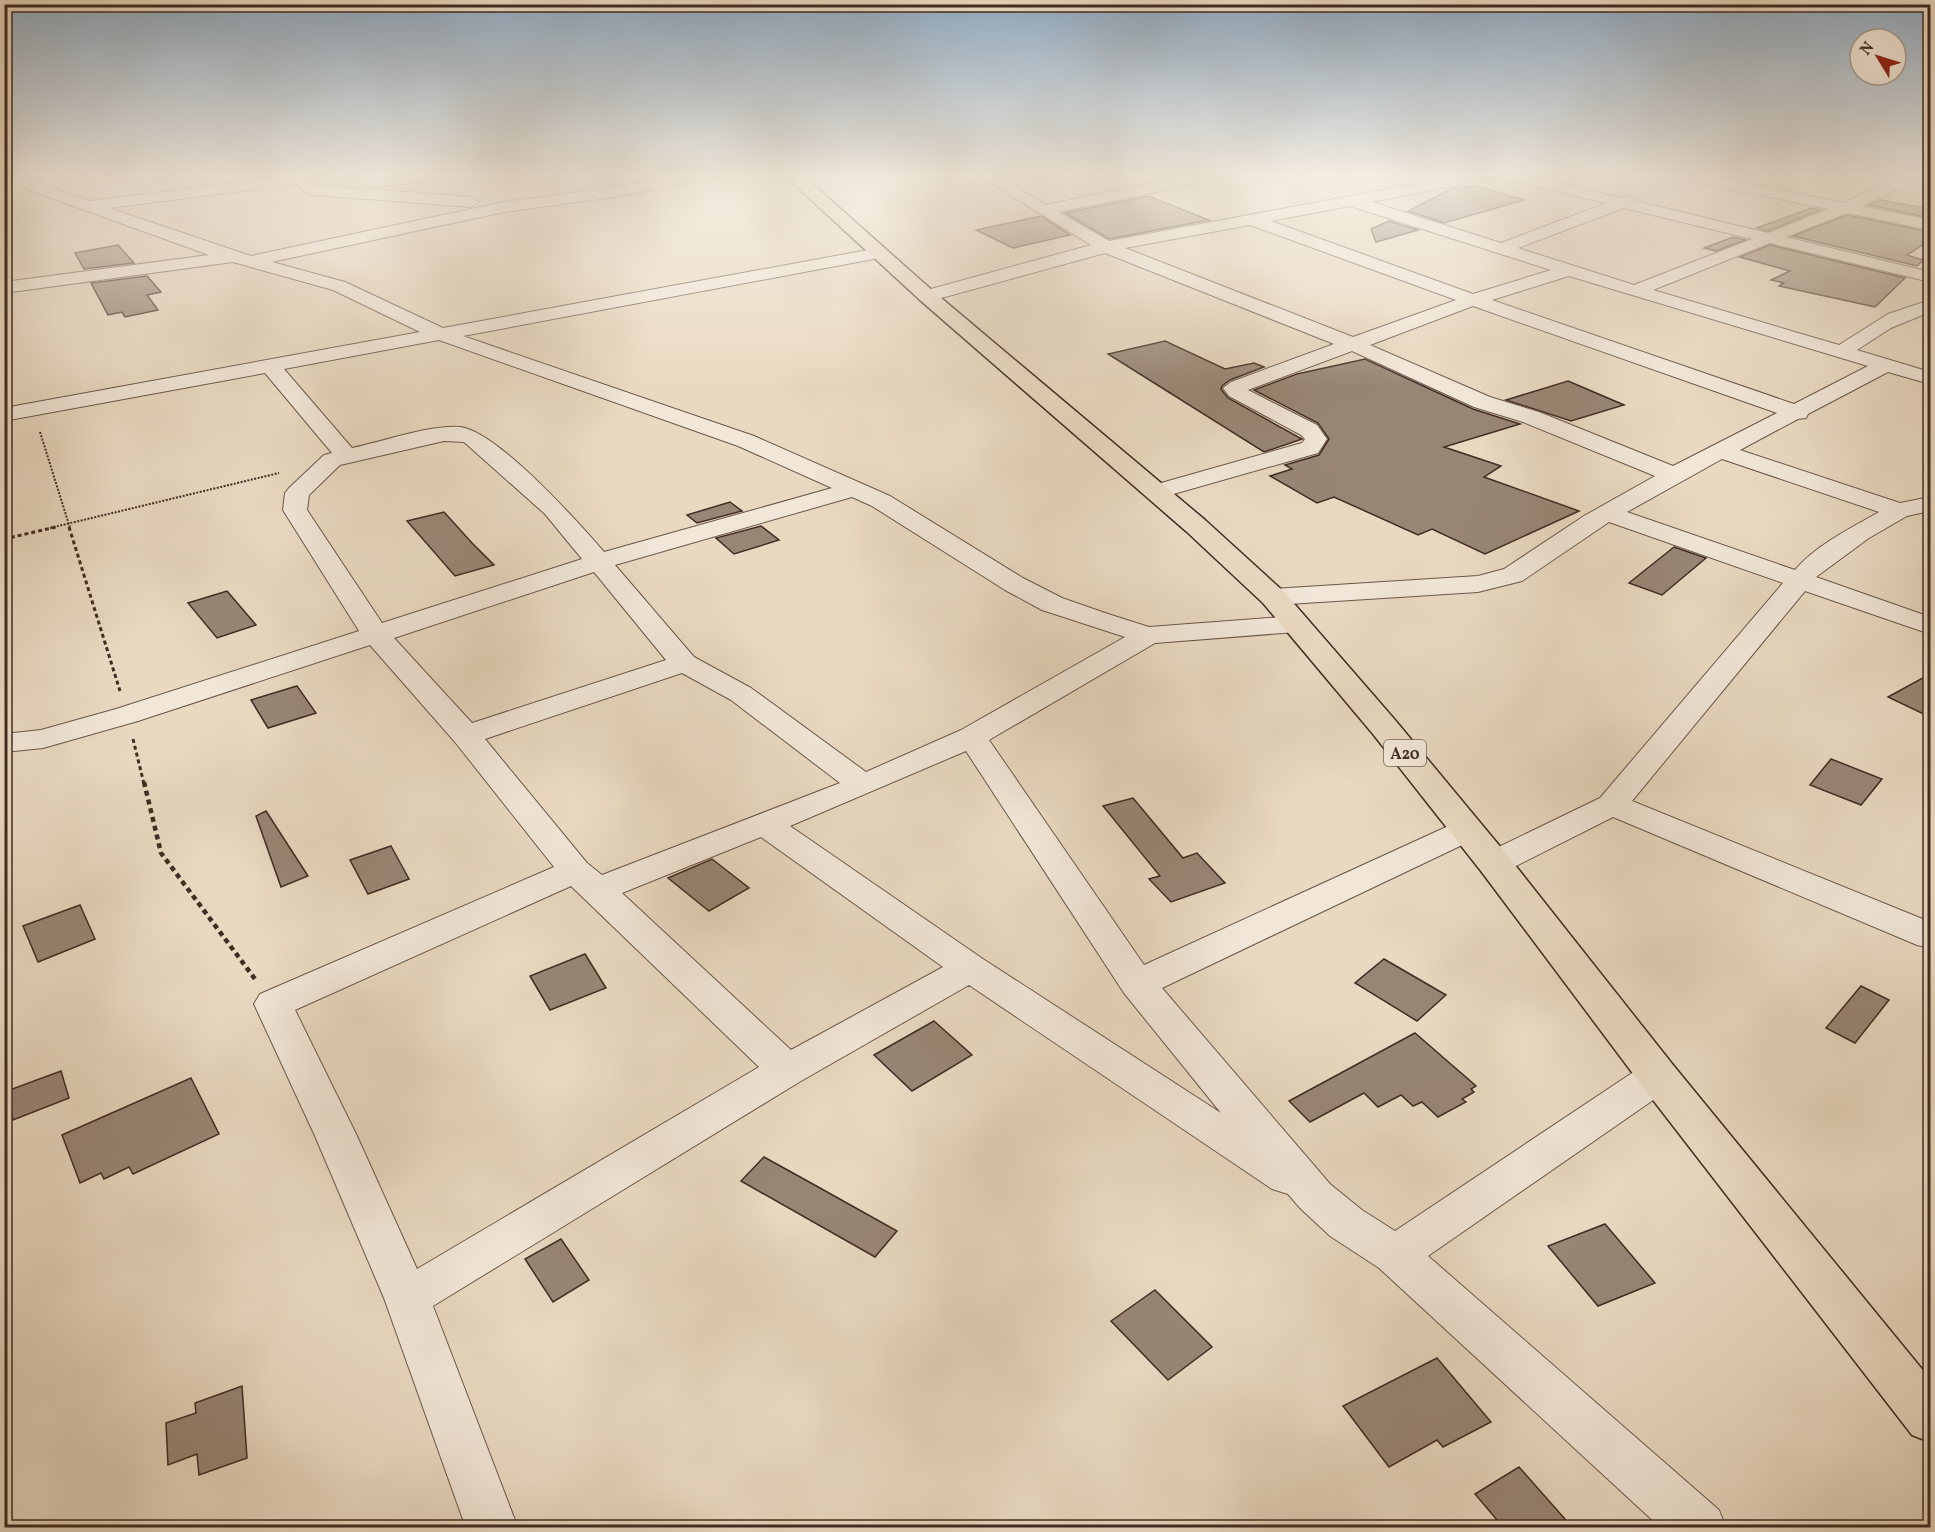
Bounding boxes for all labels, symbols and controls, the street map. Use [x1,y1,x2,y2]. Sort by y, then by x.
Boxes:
north arrow [1848,27,1908,87]
text: N [1856,37,1880,60]
road number: A20 [1384,740,1426,766]

